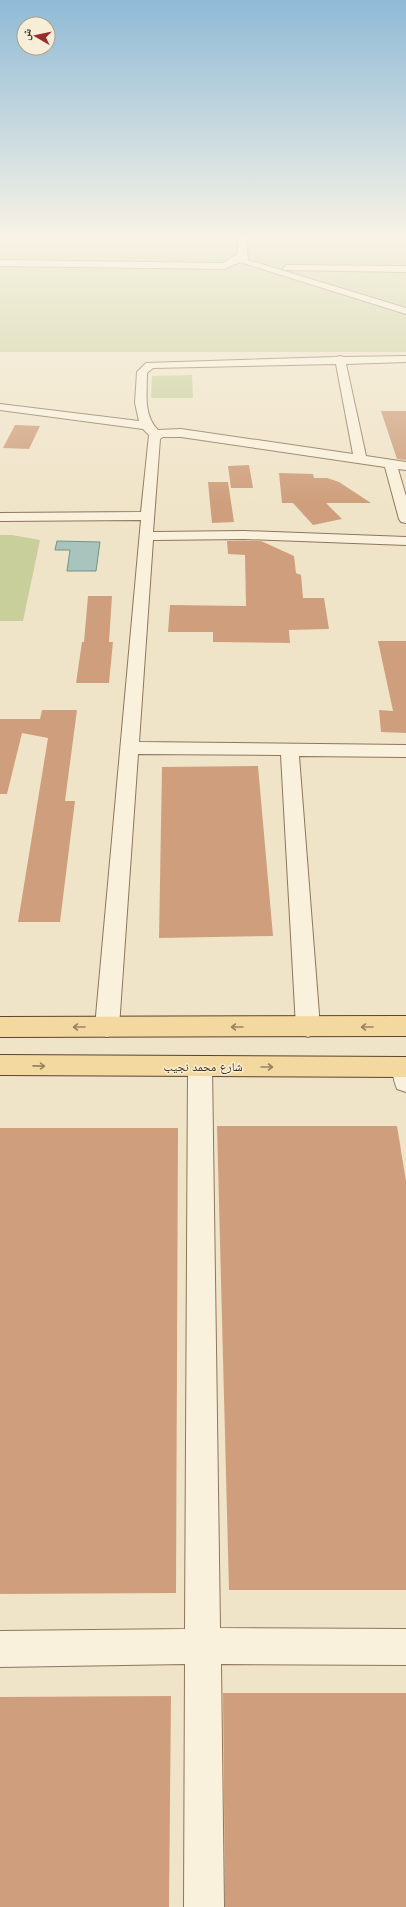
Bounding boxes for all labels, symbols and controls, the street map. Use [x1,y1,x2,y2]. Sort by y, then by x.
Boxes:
north arrow [16,16,56,56]
text: ش [18,27,35,41]
one-way arrow [73,1023,86,1031]
one-way arrow [231,1023,244,1031]
one-way arrow [361,1023,374,1031]
street label: شارع محمد نجيب [163,1059,243,1075]
one-way arrow [32,1062,45,1070]
one-way arrow [260,1063,273,1071]

